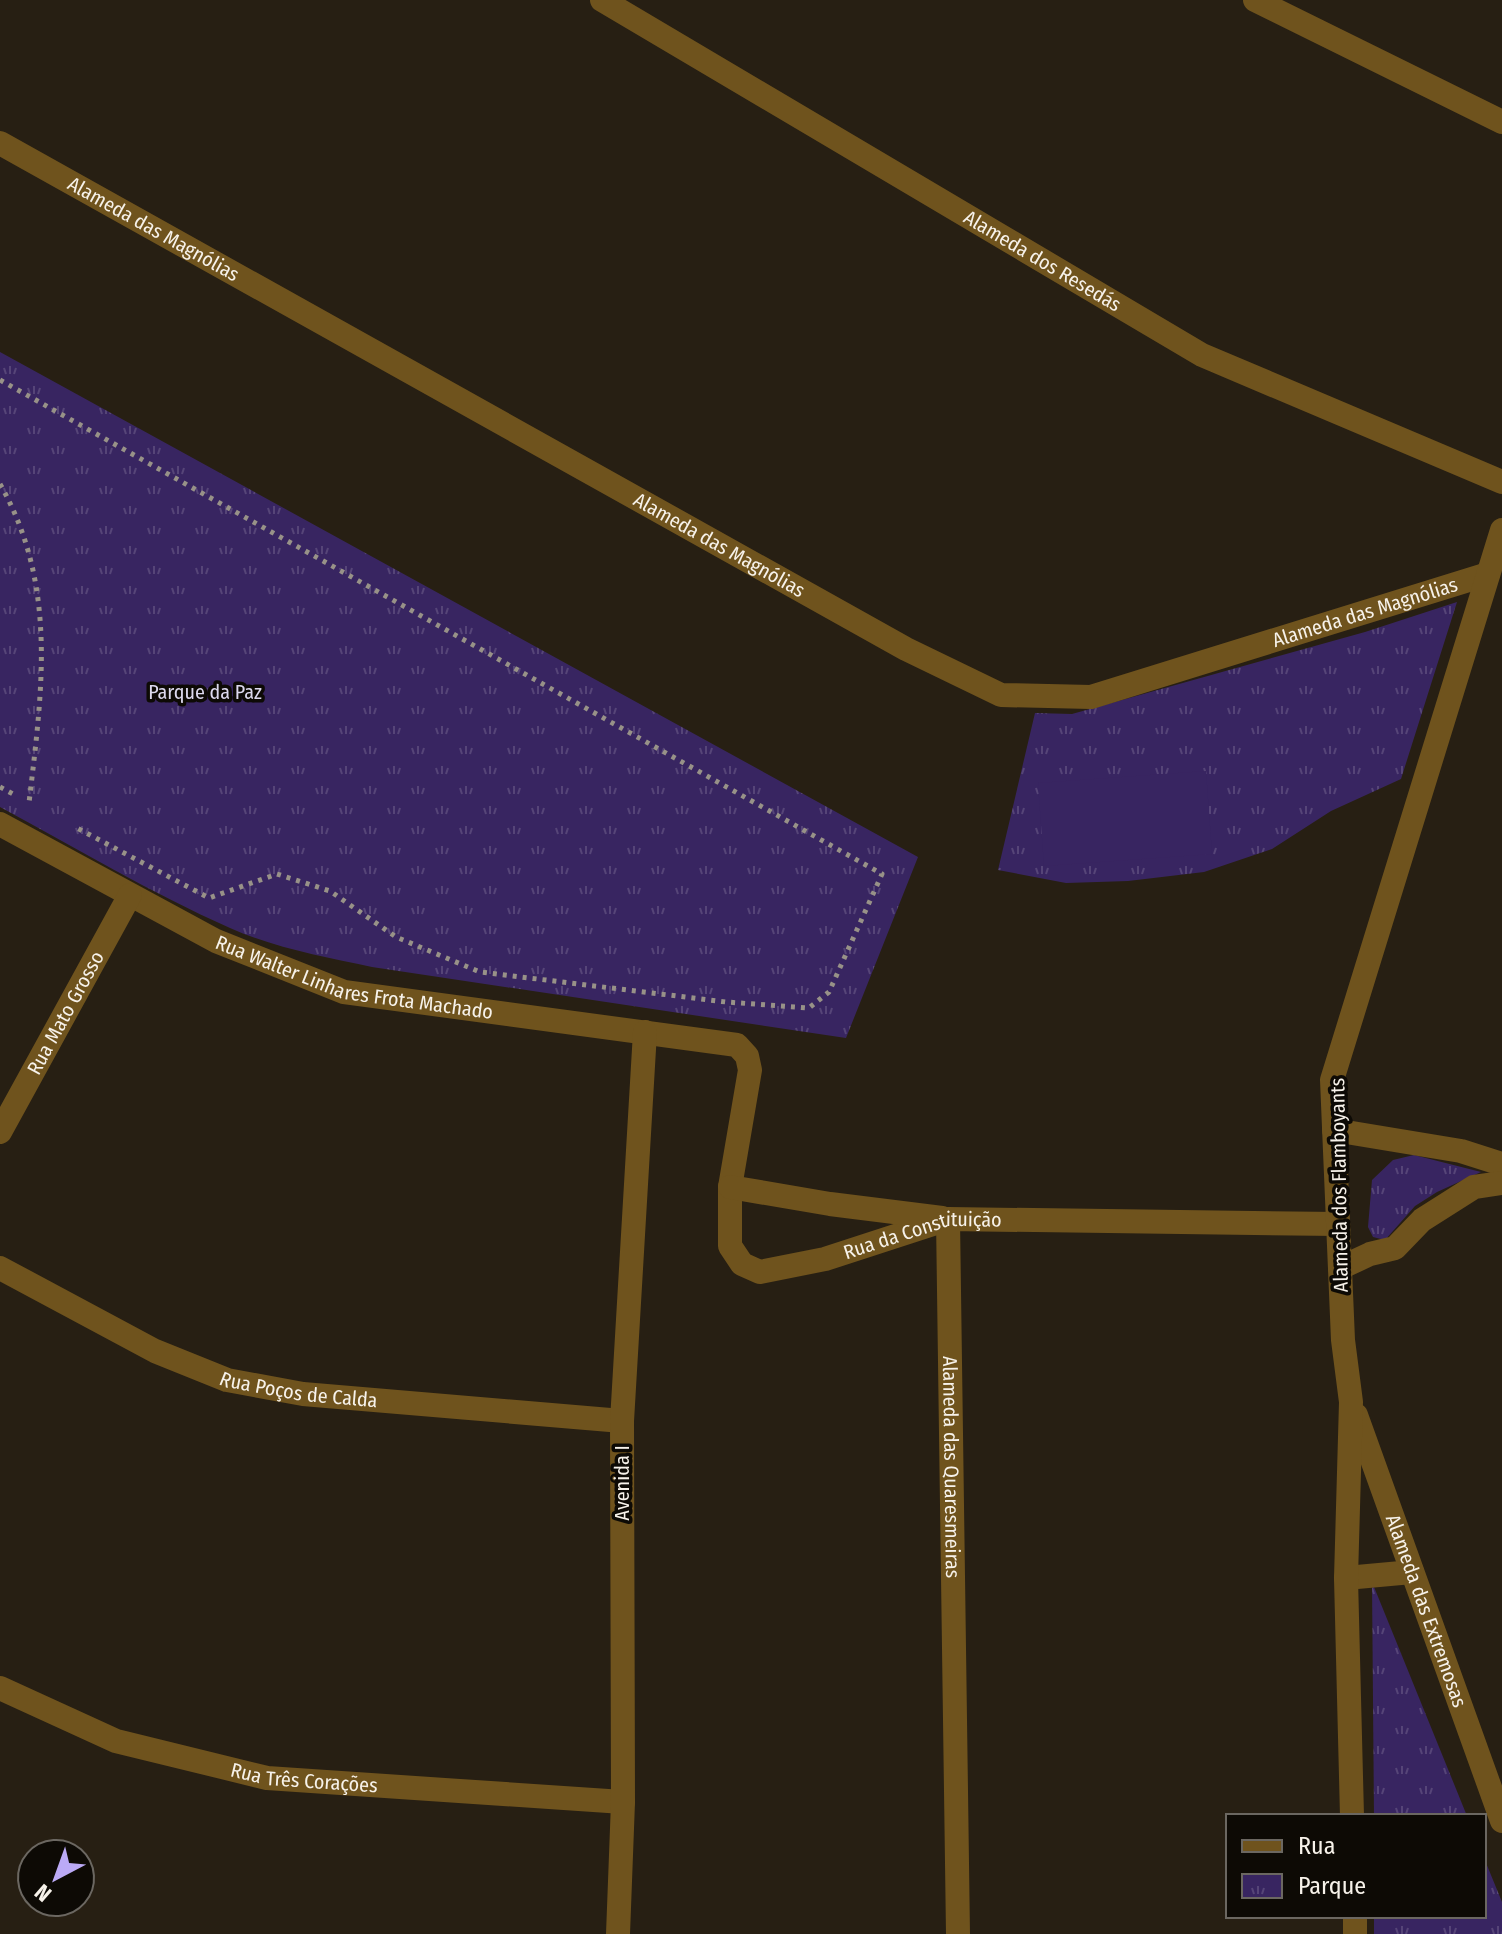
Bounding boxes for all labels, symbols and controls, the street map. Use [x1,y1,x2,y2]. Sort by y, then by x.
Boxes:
street label: Alameda das Magnólias [64,171,244,286]
street label: Alameda dos Resedás [960,205,1126,316]
street label: Alameda das Magnólias [629,487,809,602]
street label: Alameda das Magnólias [1269,572,1460,652]
park label: Parque da Paz [148,680,262,704]
street label: Rua Walter Linhares Frota Machado [212,930,495,1024]
street label: Rua Mato Grosso [22,947,109,1079]
street label: Alameda dos Flamboyants [1325,1078,1353,1292]
street label: Rua da Constituição [840,1207,1002,1264]
street label: Alameda das Quaresmeiras [938,1356,965,1578]
street label: Rua Poços de Calda [216,1366,378,1412]
street label: Avenida I [610,1445,634,1521]
street label: Alameda das Extremosas [1381,1511,1472,1710]
street label: Rua Três Corações [228,1758,378,1797]
legend [1226,1814,1486,1918]
text: Rua [1298,1832,1335,1860]
north arrow [16,1838,96,1918]
text: Parque [1298,1872,1366,1900]
text: N [29,1878,57,1907]

